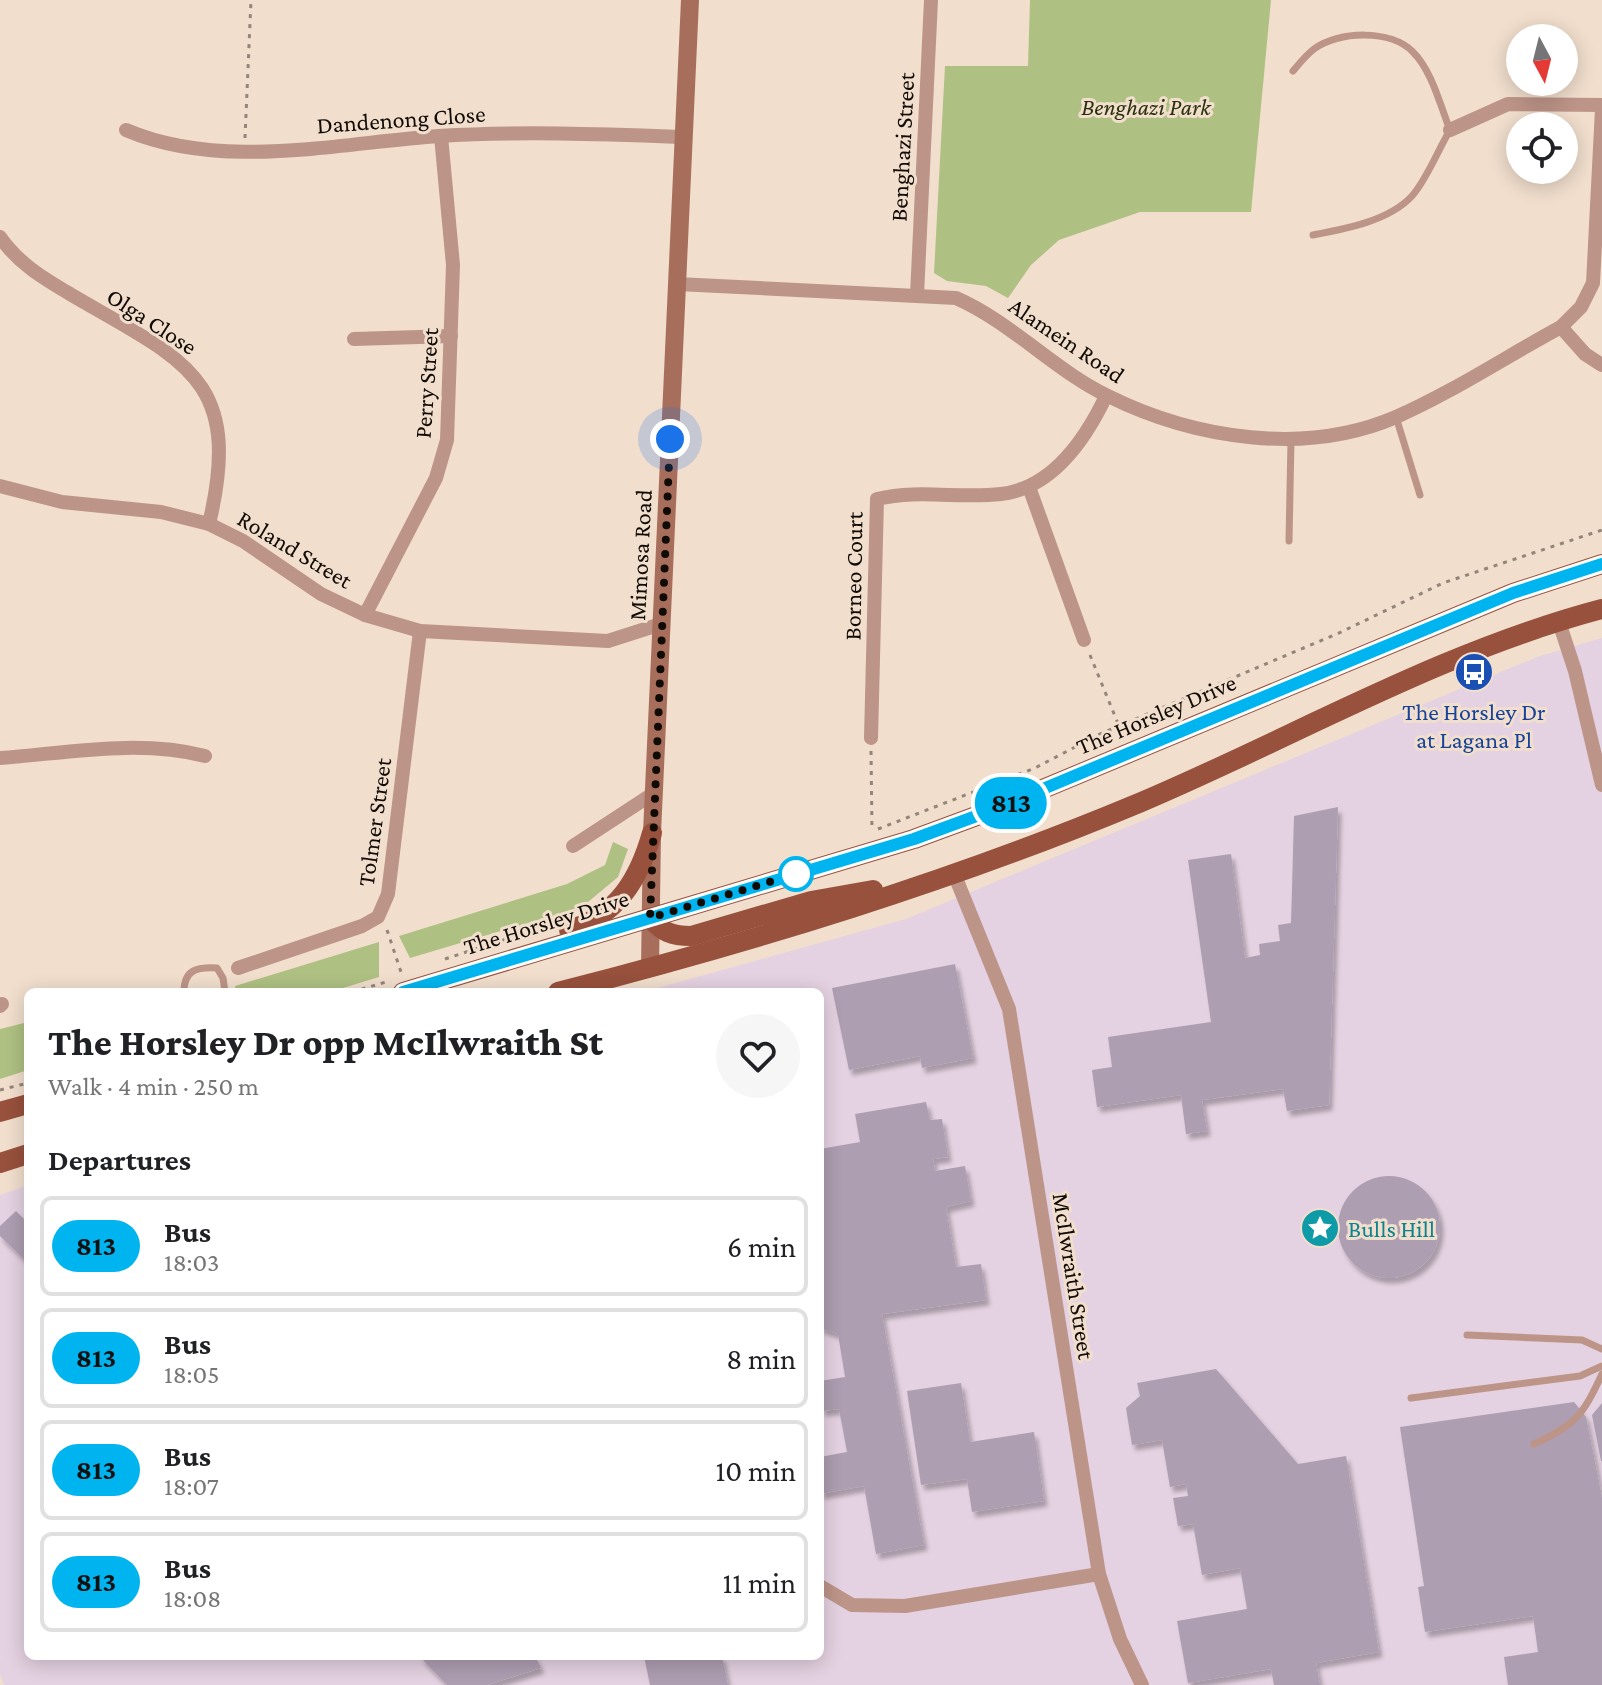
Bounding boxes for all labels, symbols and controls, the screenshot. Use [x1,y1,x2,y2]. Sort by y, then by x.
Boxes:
north arrow [1506,24,1578,96]
map controls [1506,24,1578,184]
street label: Benghazi Street [885,71,919,222]
park label: Benghazi Park [1081,93,1212,120]
street label: Dandenong Close [316,100,486,138]
button: locate [1506,112,1578,184]
street label: Olga Close [102,282,202,360]
street label: Alamein Road [1004,292,1130,389]
street label: Perry Street [409,326,443,439]
your location [650,419,690,459]
street label: Mimosa Road [623,488,657,621]
street label: Roland Street [233,504,358,594]
street label: Borneo Court [838,510,868,641]
bus stop icon: The Horsley Dr at Lagana Pl [1453,651,1495,693]
street label: The Horsley Drive [1072,668,1240,760]
place label: The Horsley Dr at Lagana Pl [1402,698,1546,753]
street label: Tolmer Street [352,755,397,888]
line badge: 813 [965,777,1057,829]
text: 813 [991,787,1031,818]
unlabelled marker [779,857,813,891]
street label: The Horsley Drive [460,884,632,960]
button: heart [716,1014,800,1098]
text: The Horsley Dr opp McIlwraith St [48,1021,603,1063]
text: Walk · 4 min · 250 m [48,1072,259,1101]
text: Departures [48,1143,191,1176]
street label: McIlwraith Street [1048,1191,1101,1362]
place icon: Bulls Hill [1299,1207,1341,1249]
text: Bus [164,1215,211,1248]
place label: Bulls Hill [1348,1215,1435,1242]
text: 813 [76,1230,116,1261]
text: 6 min [727,1230,796,1263]
text: 18:03 [164,1248,219,1277]
text: Bus [164,1327,211,1360]
text: 813 [76,1342,116,1373]
text: 8 min [726,1342,796,1375]
text: 18:05 [164,1360,220,1389]
text: Bus [164,1439,211,1472]
text: 813 [76,1454,116,1485]
text: 10 min [715,1454,796,1487]
text: 18:07 [164,1472,219,1501]
text: Bus [164,1551,211,1584]
text: 813 [76,1566,116,1597]
text: 11 min [722,1566,796,1599]
text: 18:08 [164,1584,221,1613]

